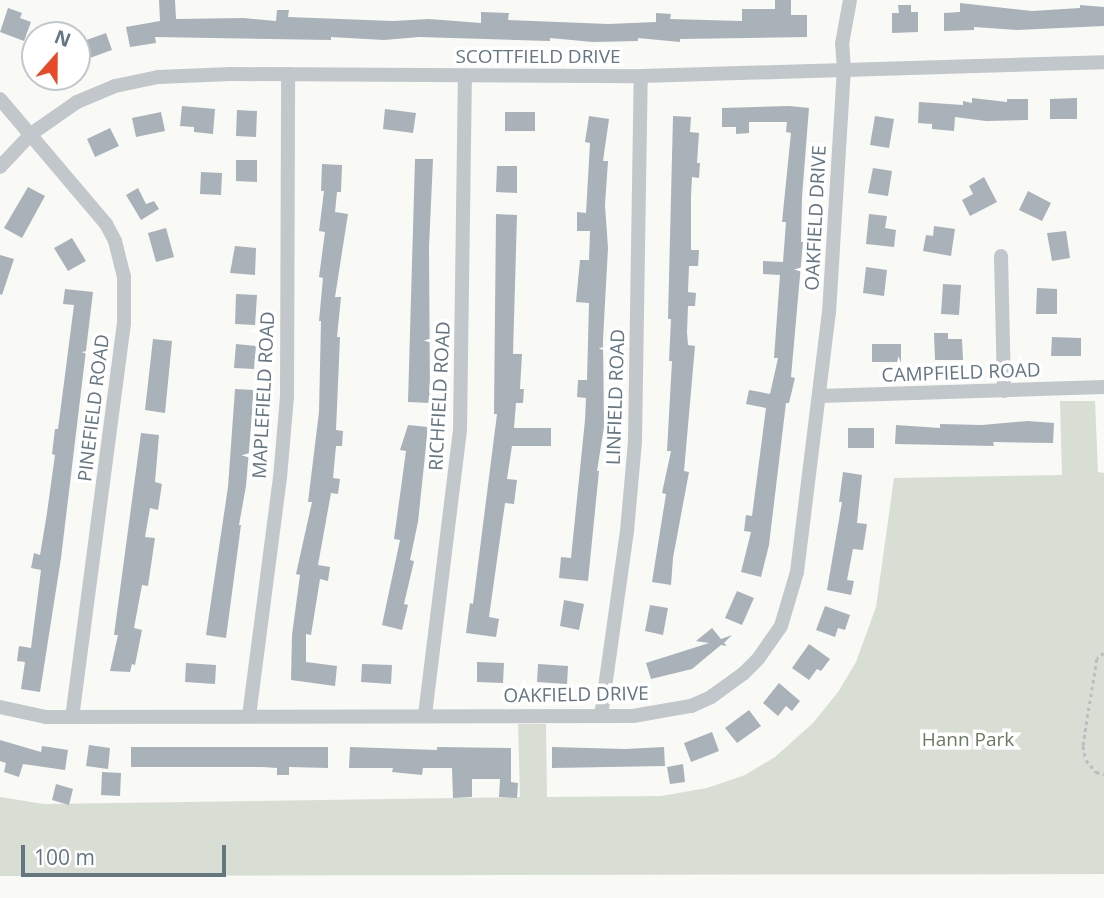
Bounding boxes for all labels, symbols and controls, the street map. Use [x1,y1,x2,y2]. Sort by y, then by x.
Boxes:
north arrow [21,21,91,91]
text: N [51,23,75,53]
street label: SCOTTFIELD DRIVE [455,46,621,68]
street label: OAKFIELD DRIVE [801,145,831,291]
street label: MAPLEFIELD ROAD [248,311,280,479]
street label: RICHFIELD ROAD [425,321,455,471]
street label: LINFIELD ROAD [602,329,630,465]
street label: PINEFIELD ROAD [74,333,114,483]
street label: CAMPFIELD ROAD [881,359,1041,387]
street label: OAKFIELD DRIVE [503,682,649,708]
park label: Hann Park [922,729,1014,751]
scale bar [24,832,229,876]
text: 100 m [34,843,95,871]

